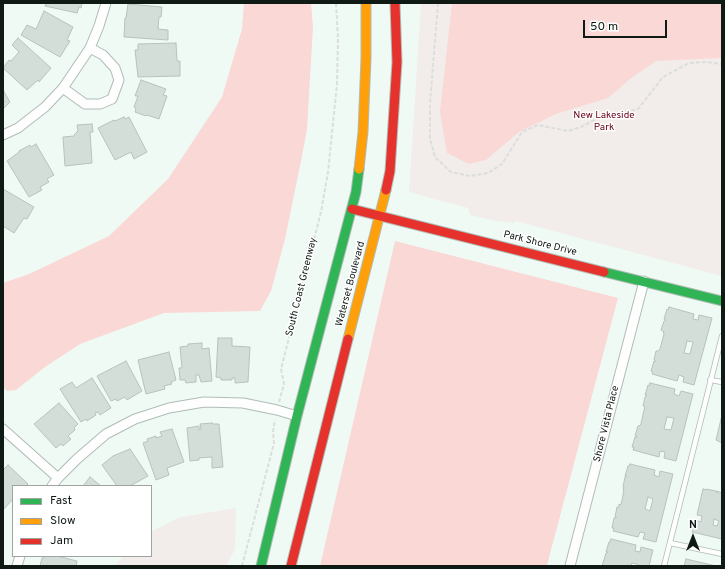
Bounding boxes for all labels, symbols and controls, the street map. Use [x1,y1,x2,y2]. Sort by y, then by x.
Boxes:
scale bar [585,12,669,38]
text: 50 m [590,19,618,35]
park label: New Lakeside Park [573,110,635,134]
street label: Park Shore Drive [502,229,578,259]
street label: South Coast Greenway [284,236,320,338]
street label: Waterset Boulevard [334,240,368,328]
street label: Shore Vista Place [592,385,622,463]
legend [12,485,152,557]
text: Fast [50,493,72,509]
text: Slow [50,513,76,529]
north arrow [673,517,713,557]
text: N [689,518,697,532]
text: Jam [50,533,73,549]

